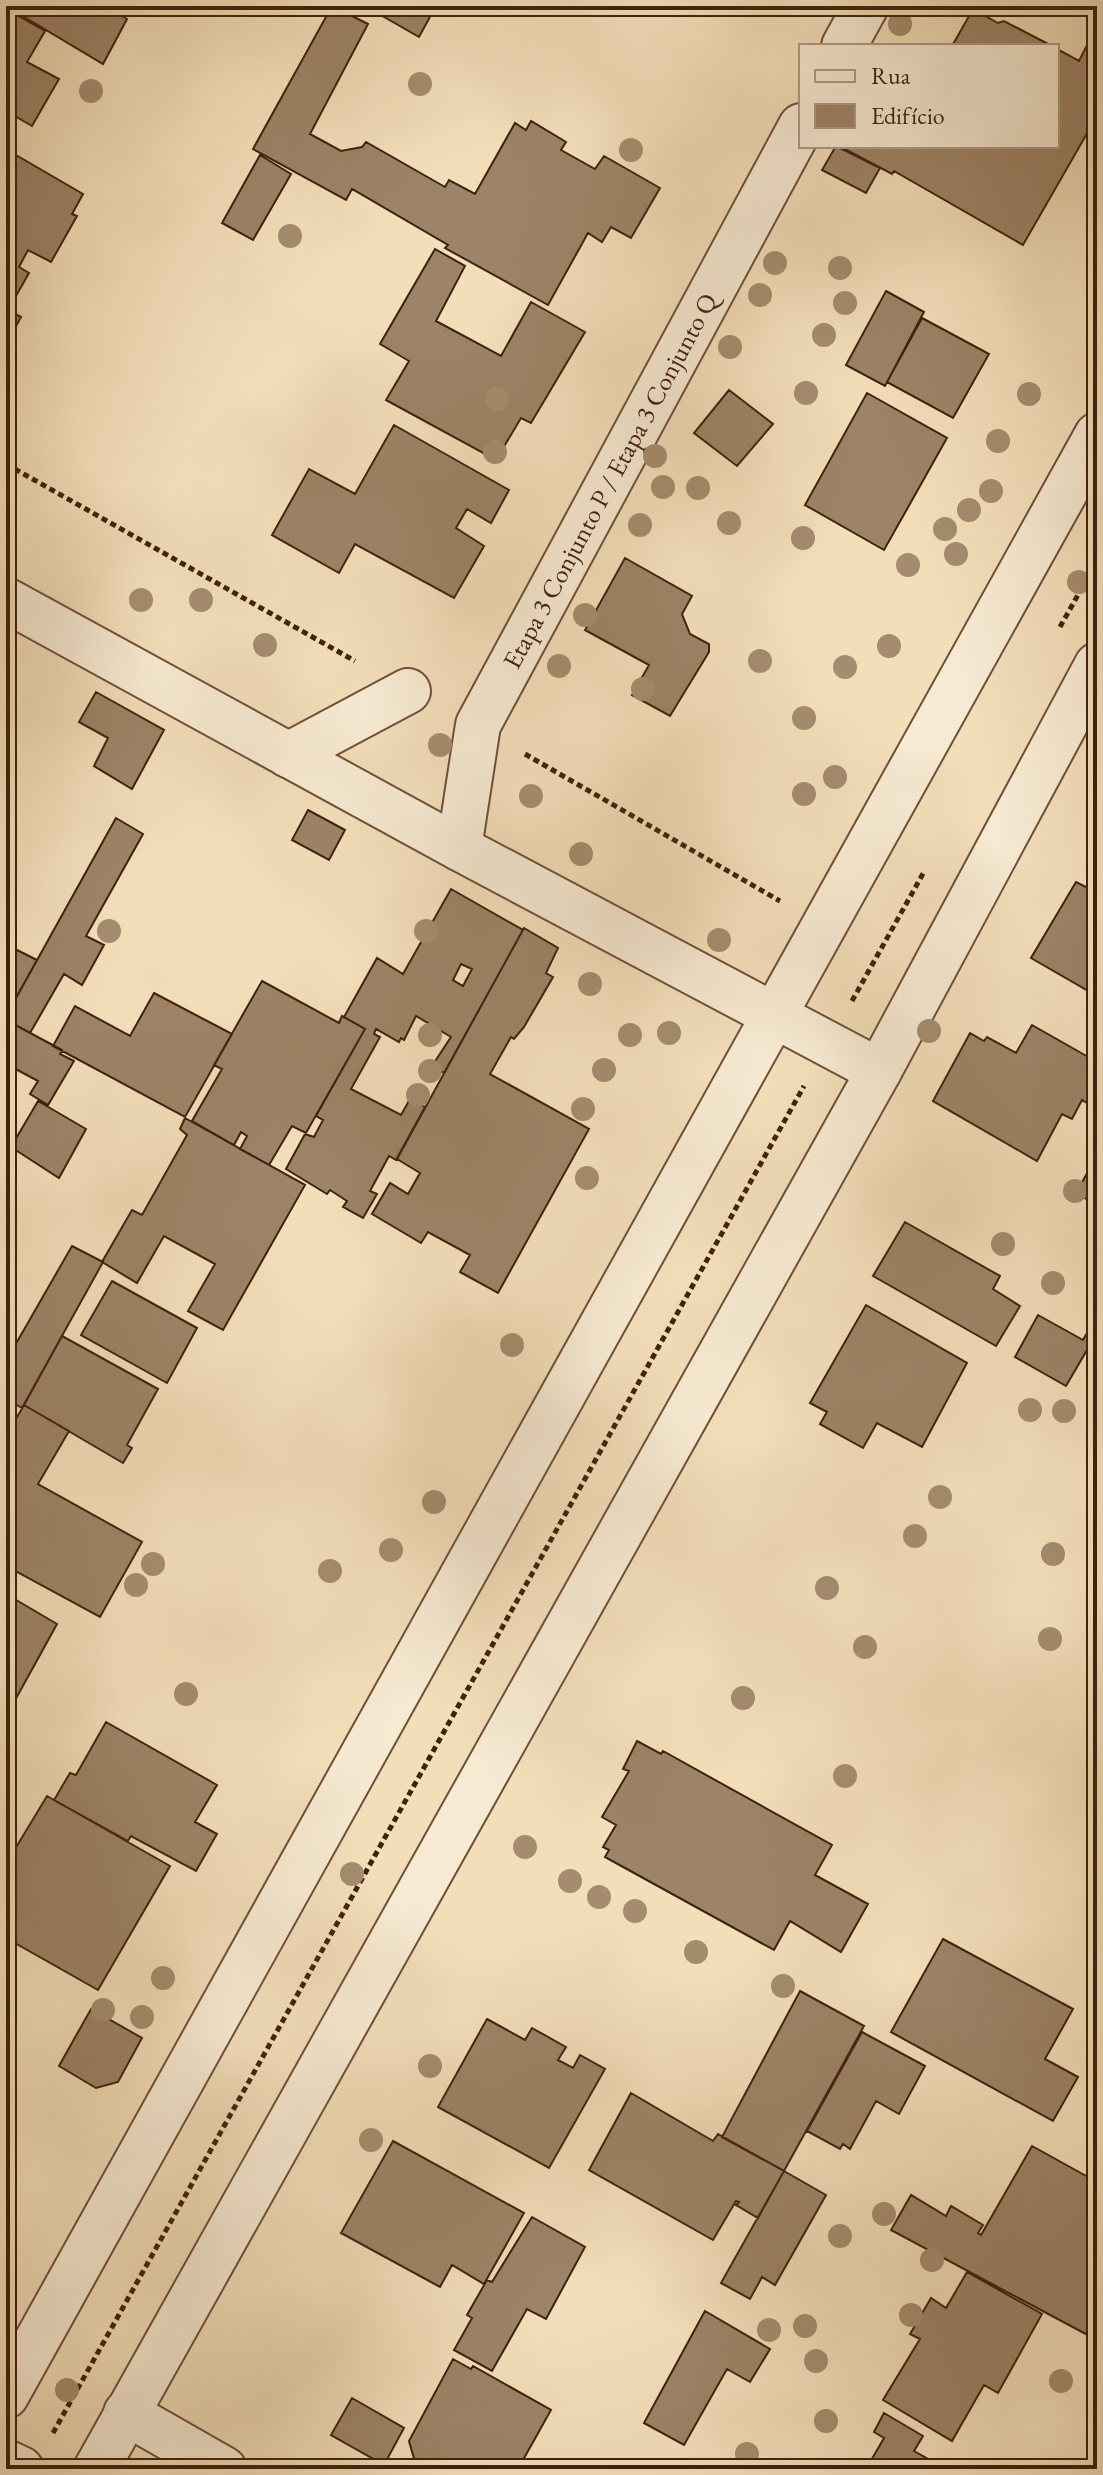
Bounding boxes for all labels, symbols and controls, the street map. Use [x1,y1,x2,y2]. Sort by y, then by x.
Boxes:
legend [799,44,1059,148]
text: Rua [871,60,911,91]
text: Edifício [871,100,945,131]
street label: Etapa 3 Conjunto P / Etapa 3 Conjunto Q [495,284,726,675]

